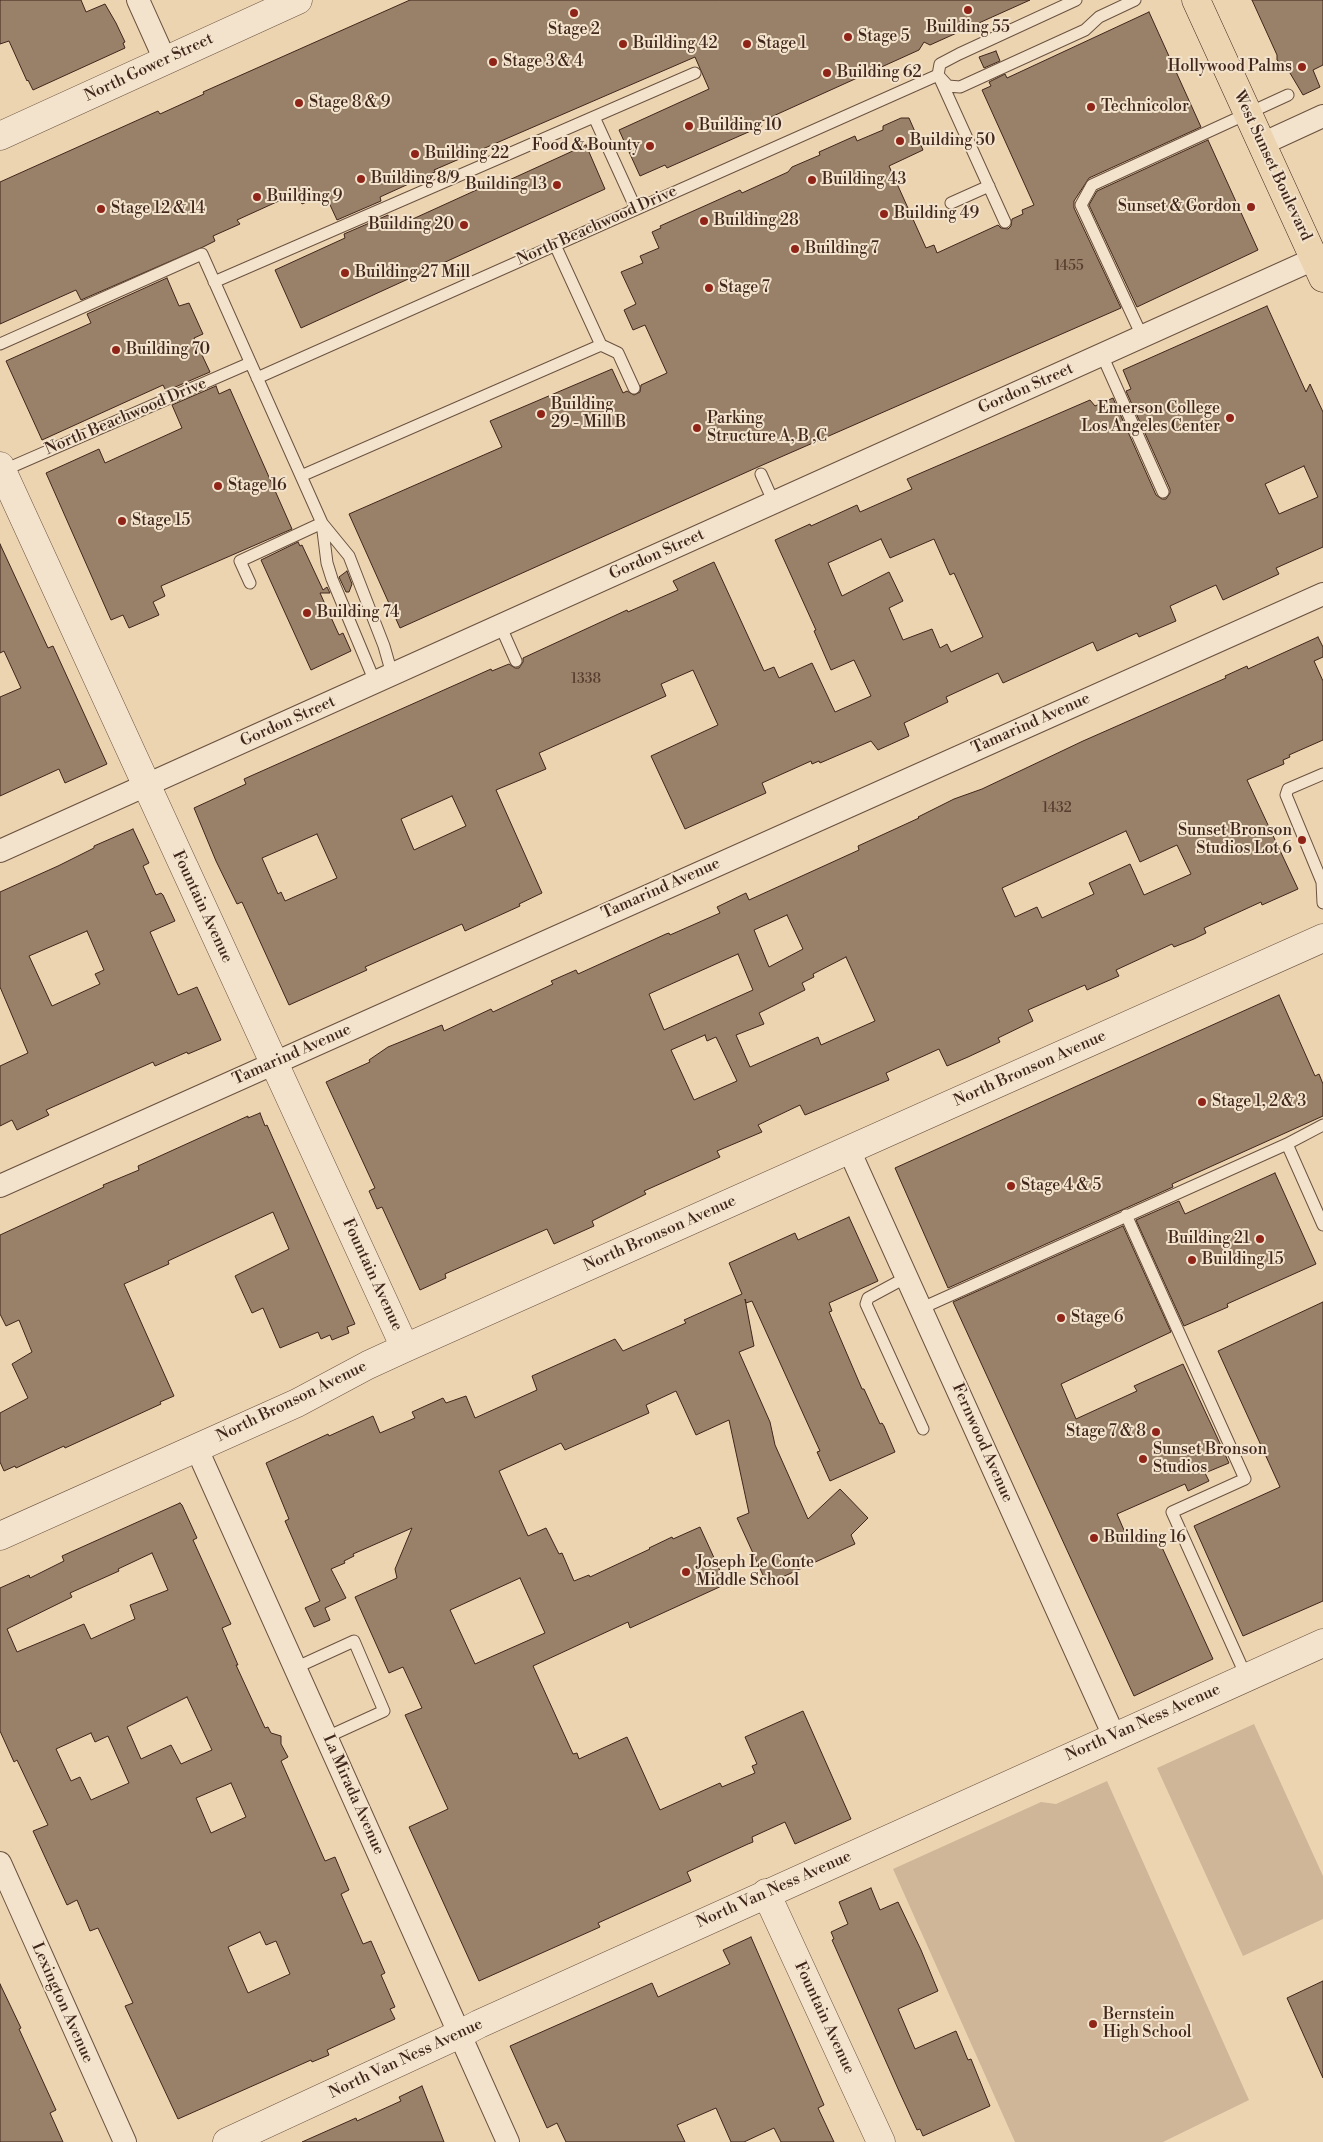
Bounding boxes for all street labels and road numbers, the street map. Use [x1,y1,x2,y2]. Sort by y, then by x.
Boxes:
street label: North Gower Street [82,30,216,106]
street label: West Sunset Boulevard [1229,88,1315,244]
street label: North Beachwood Drive [514,182,680,270]
street label: Gordon Street [976,359,1076,419]
street label: North Beachwood Drive [42,374,210,460]
street label: Gordon Street [607,525,707,585]
street label: Tamarind Avenue [969,689,1093,759]
street label: Gordon Street [238,692,338,752]
street label: Fountain Avenue [168,848,236,966]
street label: Tamarind Avenue [599,854,723,924]
street label: Tamarind Avenue [230,1020,354,1090]
street label: North Bronson Avenue [951,1027,1109,1111]
street label: North Bronson Avenue [581,1192,739,1276]
street label: Fountain Avenue [338,1216,406,1334]
street label: North Bronson Avenue [214,1357,370,1447]
street label: Fernwood Avenue [947,1381,1017,1505]
street label: North Van Ness Avenue [1063,1680,1223,1766]
street label: La Mirada Avenue [318,1732,388,1858]
street label: North Van Ness Avenue [694,1847,854,1933]
street label: Lexington Avenue [27,1940,97,2066]
street label: Fountain Avenue [790,1959,858,2077]
street label: North Van Ness Avenue [326,2015,486,2103]

